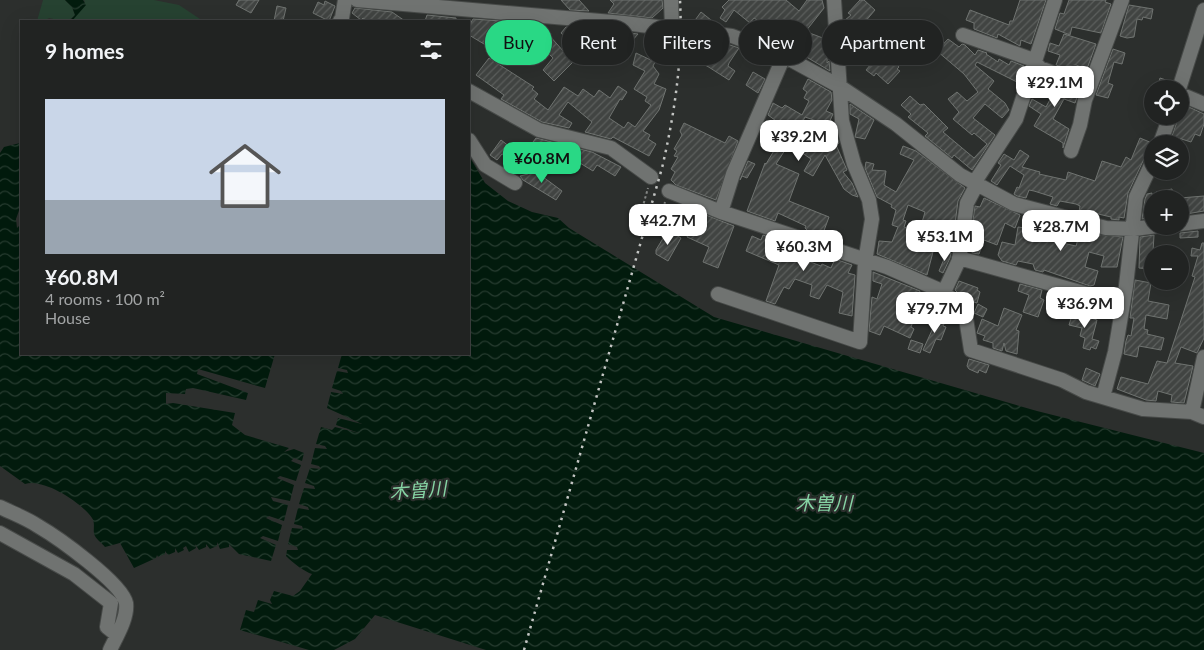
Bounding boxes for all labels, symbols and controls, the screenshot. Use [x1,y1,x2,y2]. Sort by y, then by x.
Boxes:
chip: Buy [485,20,552,65]
chip: Rent [562,20,634,65]
chip: Filters [644,20,729,65]
chip: New [739,20,812,65]
chip: Apartment [822,20,943,65]
icon: filters [417,36,445,64]
text: 9 homes [45,38,124,63]
pin: ¥29.1M [1014,66,1096,108]
text: ¥29.1M [1027,72,1083,91]
map controls [1144,80,1189,290]
button: locate [1144,80,1189,125]
pin: ¥39.2M [758,120,840,162]
text: ¥39.2M [771,126,827,145]
icon: home [200,131,290,221]
button: layers [1144,135,1189,180]
pin: ¥60.8M [501,142,583,184]
text: ¥60.8M [514,148,570,167]
button: + [1144,190,1189,235]
pin: ¥42.7M [627,204,709,246]
text: ¥42.7M [640,210,696,229]
pin: ¥28.7M [1020,210,1102,252]
text: ¥28.7M [1033,216,1089,235]
pin: ¥53.1M [904,220,986,262]
text: ¥53.1M [917,226,973,245]
pin: ¥60.3M [763,230,845,272]
text: ¥60.3M [776,236,832,255]
button: − [1144,245,1189,290]
text: ¥60.8M [45,264,119,289]
pin: ¥36.9M [1044,286,1126,329]
text: 4 rooms · 100 m² [45,289,165,308]
pin: ¥79.7M [894,292,976,334]
text: ¥36.9M [1057,293,1113,312]
text: ¥79.7M [907,298,963,317]
text: House [45,308,90,327]
water label: 木曽川 [389,476,449,503]
water label: 木曽川 [795,491,854,514]

